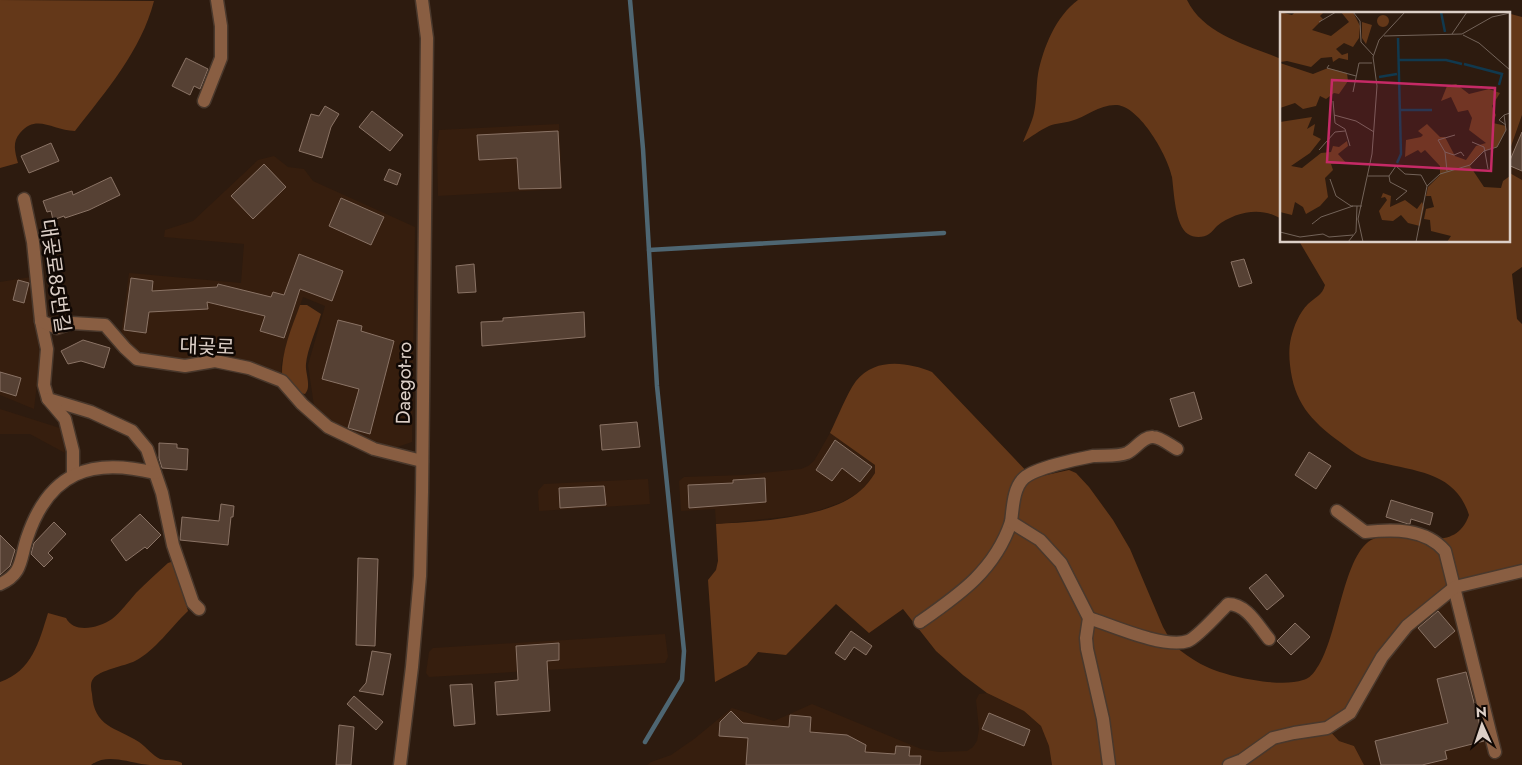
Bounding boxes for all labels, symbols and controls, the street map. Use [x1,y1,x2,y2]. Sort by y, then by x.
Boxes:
inset map [1280,12,1510,242]
street label: 대곶로85번길 [33,217,77,335]
street label: 대곶로 [179,332,235,362]
street label: Daegot-ro [389,342,419,424]
north arrow [1457,700,1507,750]
text: N [1475,702,1487,722]

